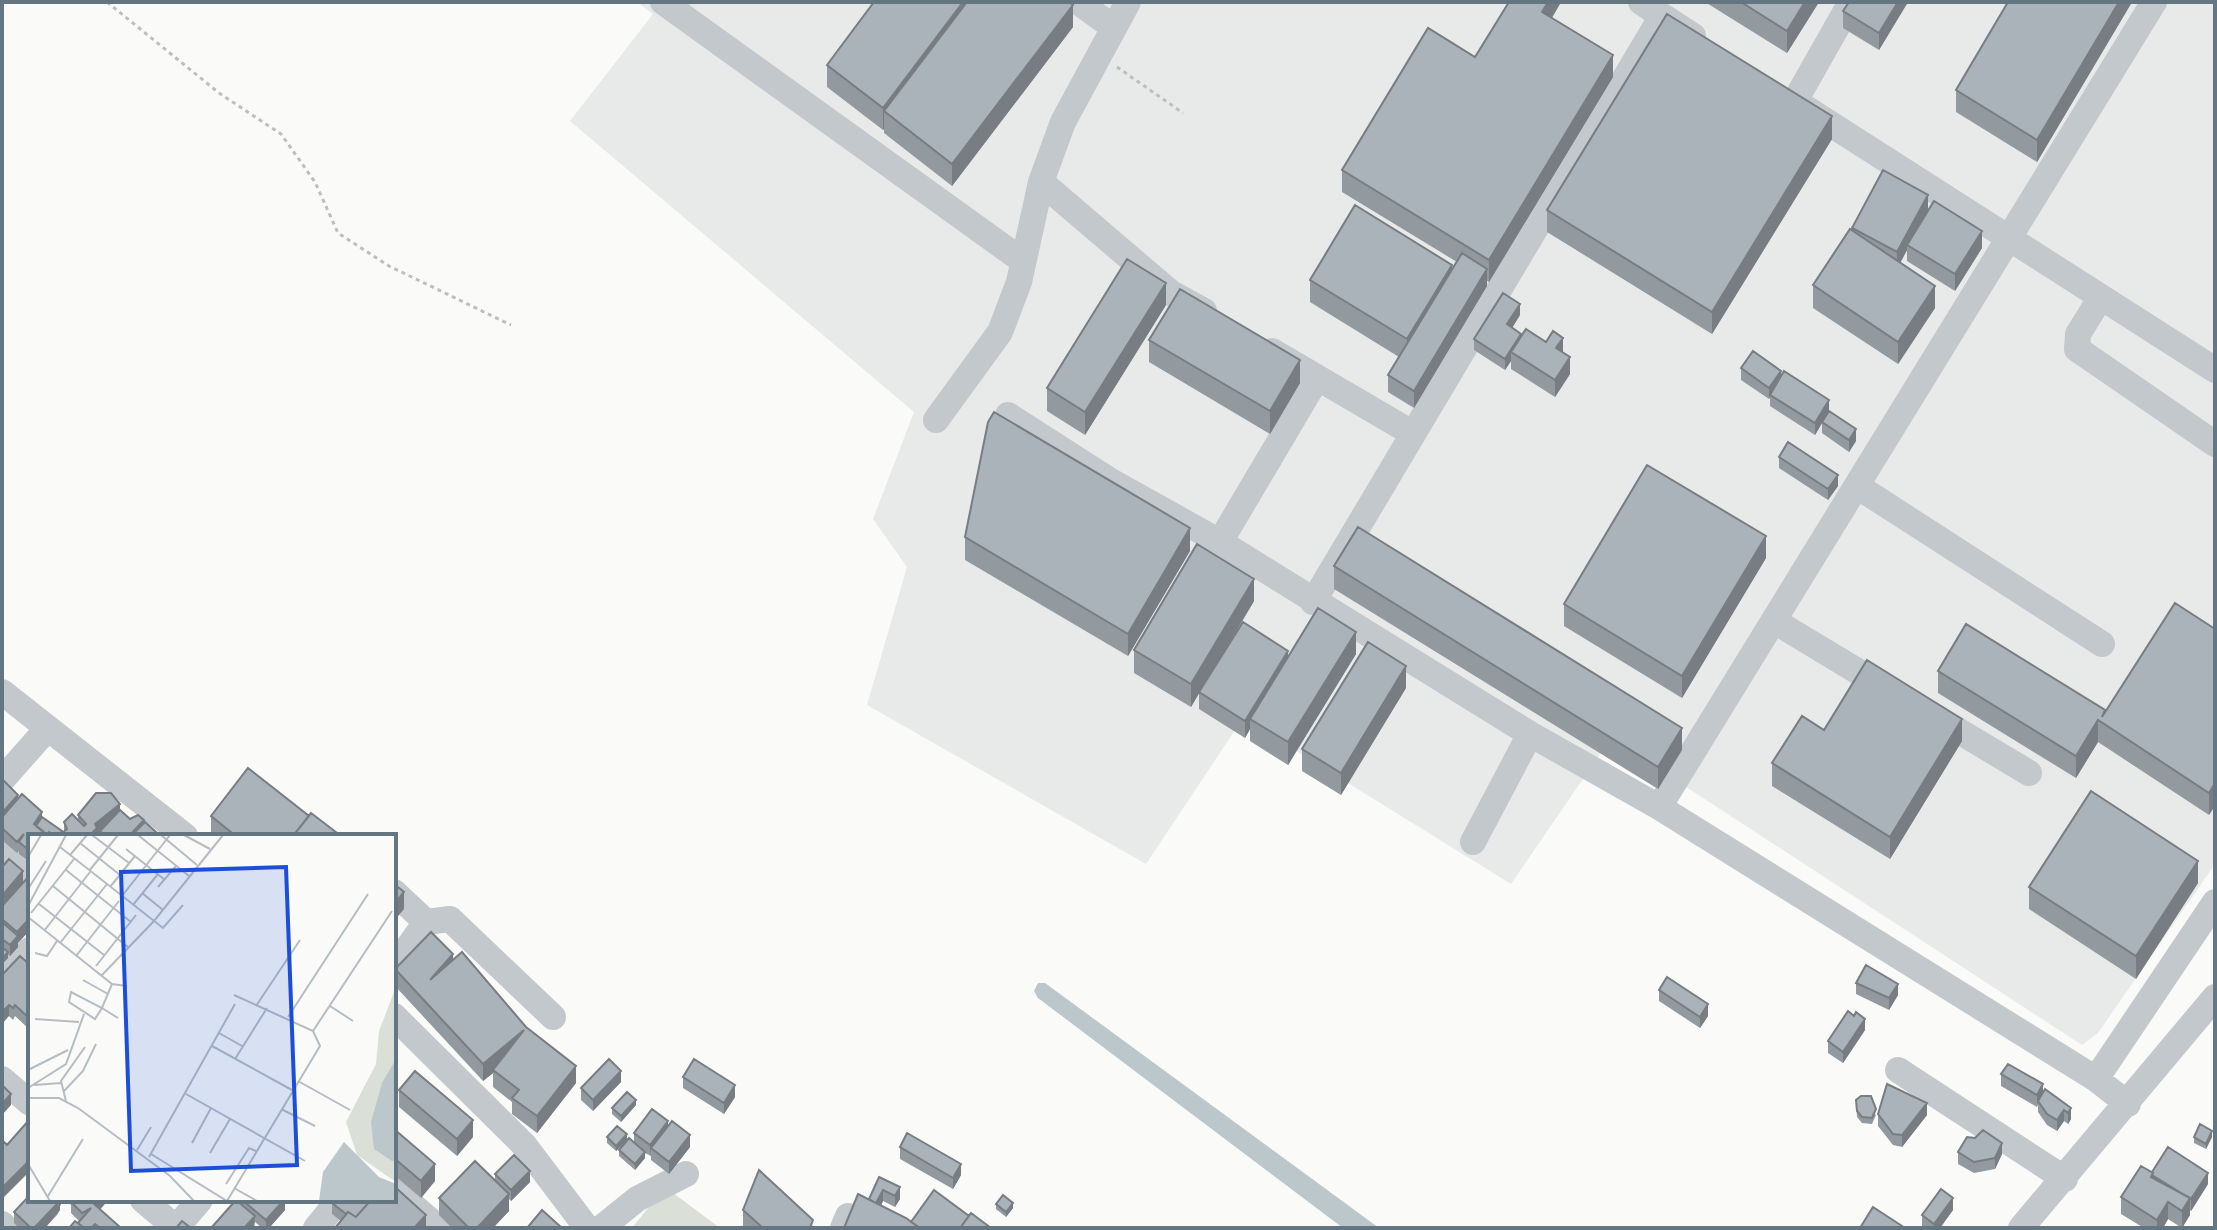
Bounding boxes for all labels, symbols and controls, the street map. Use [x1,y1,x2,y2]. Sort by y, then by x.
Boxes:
inset map [28,834,396,1202]

